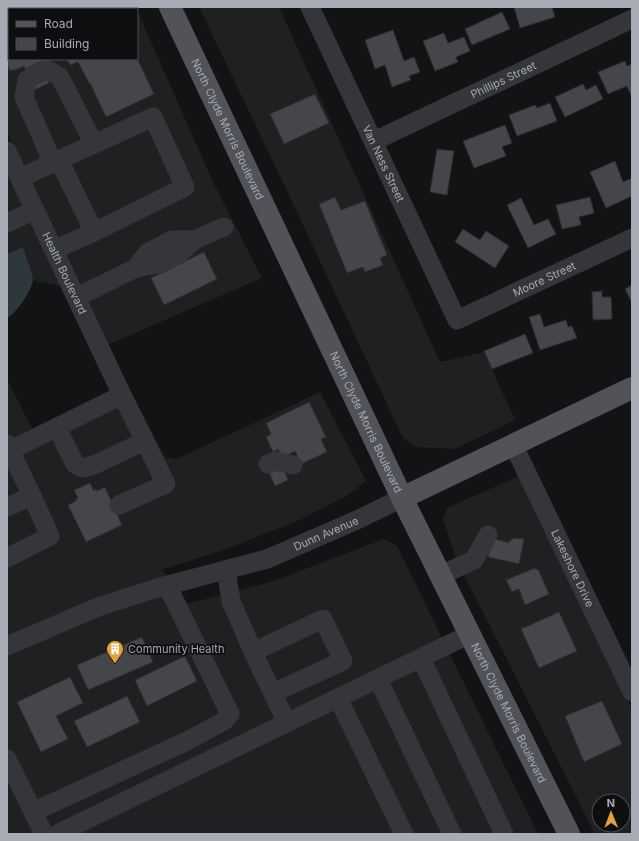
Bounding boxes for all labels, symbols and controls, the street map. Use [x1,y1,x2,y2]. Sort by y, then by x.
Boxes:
legend [8,8,138,60]
text: Road [44,16,73,31]
text: Building [44,36,89,51]
street label: North Clyde Morris Boulevard [188,56,267,202]
street label: Phillips Street [468,58,539,101]
street label: Van Ness Street [359,123,408,205]
street label: Health Boulevard [39,230,90,316]
street label: Moore Street [510,258,578,300]
street label: North Clyde Morris Boulevard [327,349,405,495]
street label: Dunn Avenue [291,513,361,554]
street label: Lakeshore Drive [548,527,597,609]
building icon: Community Health [105,639,125,664]
street label: North Clyde Morris Boulevard [468,641,549,785]
place label: Community Health [128,642,224,656]
north arrow [591,793,631,833]
text: N [607,796,615,810]

